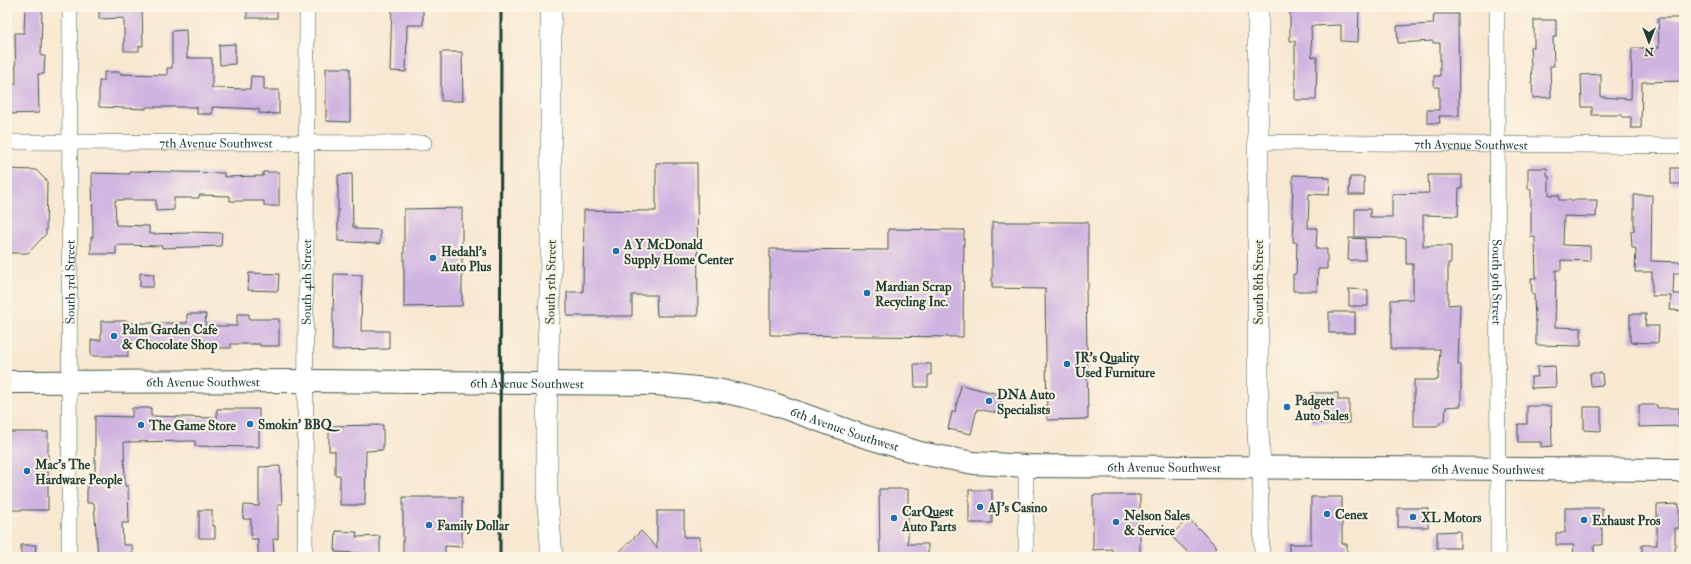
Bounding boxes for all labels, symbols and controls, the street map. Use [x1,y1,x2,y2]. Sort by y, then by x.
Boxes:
north arrow [1629,22,1669,62]
text: N [1643,45,1655,58]
street label: 7th Avenue Southwest [159,135,273,152]
street label: 7th Avenue Southwest [1414,136,1528,154]
place label: A Y McDonald Supply Home Center [623,237,735,269]
street label: South 4th Street [299,239,315,325]
street label: South 8th Street [1251,239,1267,325]
street label: South 9th Street [1488,239,1505,325]
street label: South 3rd Street [62,240,79,324]
street label: South 5th Street [542,240,560,325]
place label: Hedahl's Auto Plus [440,244,492,275]
marker: A Y McDonald Supply Home Center [611,246,621,256]
marker: Hedahl's Auto Plus [428,253,438,263]
place label: Mardian Scrap Recycling Inc. [874,279,952,311]
marker: Mardian Scrap Recycling Inc. [862,288,872,298]
place label: Palm Garden Cafe & Chocolate Shop [122,322,218,354]
marker: Palm Garden Cafe & Chocolate Shop [109,331,119,341]
place label: JR's Quality Used Furniture [1074,350,1156,381]
marker: JR's Quality Used Furniture [1062,359,1072,369]
street label: 6th Avenue Southwest [146,374,260,391]
street label: 6th Avenue Southwest [470,375,584,392]
place label: DNA Auto Specialists [997,387,1056,419]
place label: Padgett Auto Sales [1294,393,1349,424]
marker: DNA Auto Specialists [984,396,994,406]
marker: Padgett Auto Sales [1282,402,1292,412]
street label: 6th Avenue Southwest [788,404,901,455]
place label: Smokin' BBQ [258,417,341,433]
place label: The Game Store [148,418,237,434]
marker: Smokin' BBQ [245,419,255,429]
marker: The Game Store [136,420,146,430]
place label: Mac's The Hardware People [34,457,123,489]
street label: 6th Avenue Southwest [1107,459,1221,476]
street label: 6th Avenue Southwest [1431,461,1545,478]
marker: Mac's The Hardware People [22,466,32,476]
place label: AJ's Casino [987,500,1048,517]
marker: AJ's Casino [975,502,985,512]
place label: CarQuest Auto Parts [901,504,957,535]
place label: Cenex [1335,507,1368,523]
place label: Nelson Sales & Service [1123,508,1191,539]
marker: Cenex [1322,509,1332,519]
place label: XL Motors [1421,510,1482,526]
marker: XL Motors [1408,512,1418,522]
marker: CarQuest Auto Parts [889,513,899,523]
place label: Exhaust Pros [1592,513,1661,529]
marker: Exhaust Pros [1579,515,1589,525]
marker: Nelson Sales & Service [1111,517,1121,527]
place label: Family Dollar [437,518,510,535]
marker: Family Dollar [424,520,434,530]

